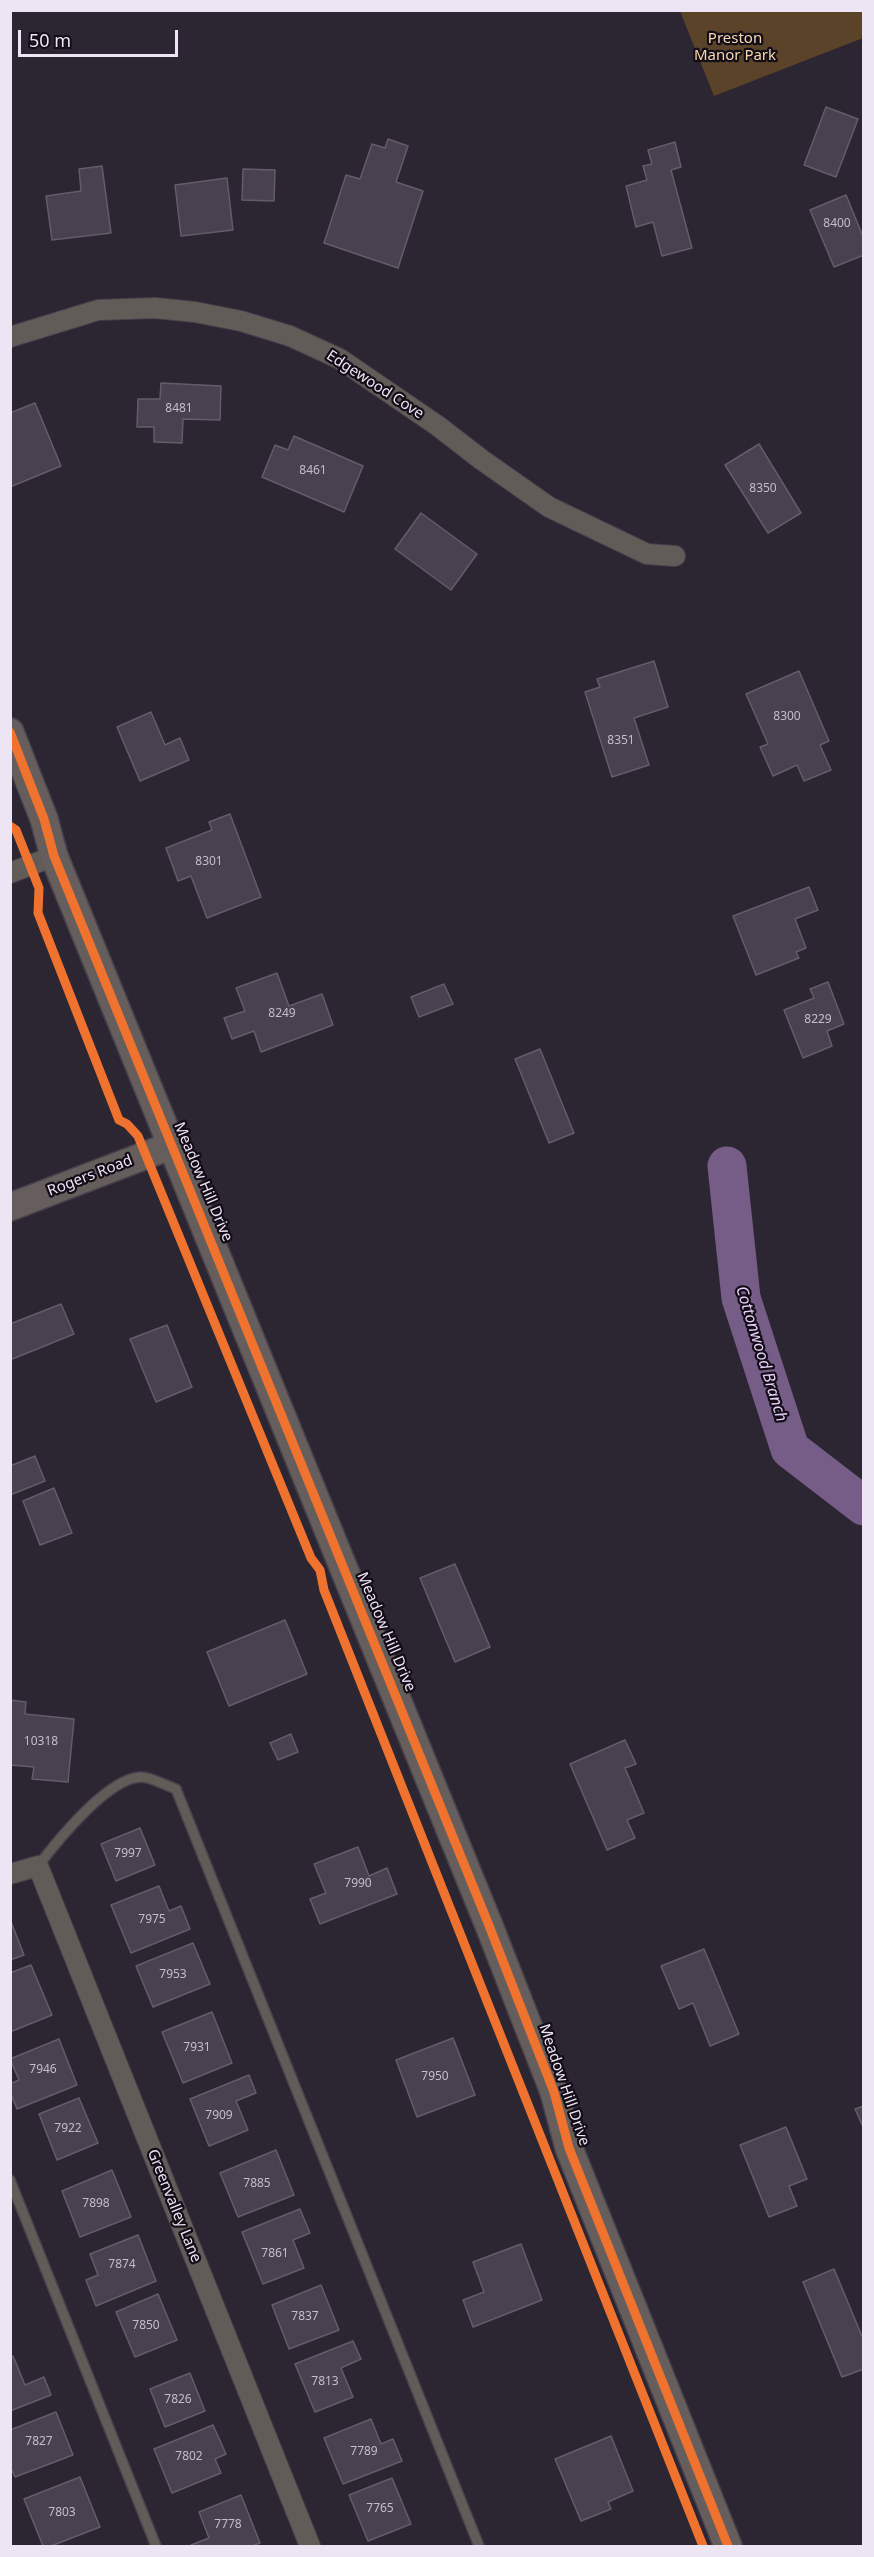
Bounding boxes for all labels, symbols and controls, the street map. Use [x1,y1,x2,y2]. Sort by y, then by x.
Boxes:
scale bar [21,18,182,56]
text: 50 m [29,28,71,52]
park label: Preston Manor Park [694,30,776,65]
house number: 8400 [823,217,851,231]
street label: Edgewood Cove [323,347,427,423]
house number: 8481 [165,402,193,416]
house number: 8461 [299,464,327,478]
house number: 8350 [749,482,777,496]
house number: 8300 [773,710,801,724]
house number: 8351 [607,734,635,748]
house number: 8301 [195,855,223,869]
house number: 8249 [268,1007,296,1021]
house number: 8229 [804,1013,832,1027]
street label: Meadow Hill Drive [170,1120,236,1244]
street label: Rogers Road [45,1152,135,1200]
water label: Cottonwood Branch [731,1284,791,1424]
street label: Meadow Hill Drive [353,1570,419,1694]
house number: 10318 [24,1735,58,1749]
house number: 7997 [114,1847,142,1861]
house number: 7990 [344,1877,372,1891]
house number: 7975 [138,1913,166,1927]
house number: 7953 [159,1968,187,1982]
street label: Meadow Hill Drive [535,2022,593,2148]
house number: 7931 [183,2041,211,2055]
house number: 7946 [29,2063,57,2077]
house number: 7950 [421,2070,449,2084]
house number: 7909 [205,2109,233,2123]
house number: 7922 [54,2122,82,2136]
street label: Greenvalley Lane [143,2147,205,2265]
house number: 7885 [243,2177,271,2191]
house number: 7898 [82,2197,110,2211]
house number: 7861 [261,2247,289,2261]
house number: 7874 [108,2258,136,2272]
house number: 7837 [291,2310,319,2324]
house number: 7850 [132,2319,160,2333]
house number: 7813 [311,2375,339,2389]
house number: 7826 [164,2393,192,2407]
house number: 7827 [25,2435,53,2449]
house number: 7789 [350,2445,378,2459]
house number: 7802 [175,2450,203,2464]
house number: 7765 [366,2502,394,2516]
house number: 7803 [48,2506,76,2520]
house number: 7778 [214,2518,242,2532]

